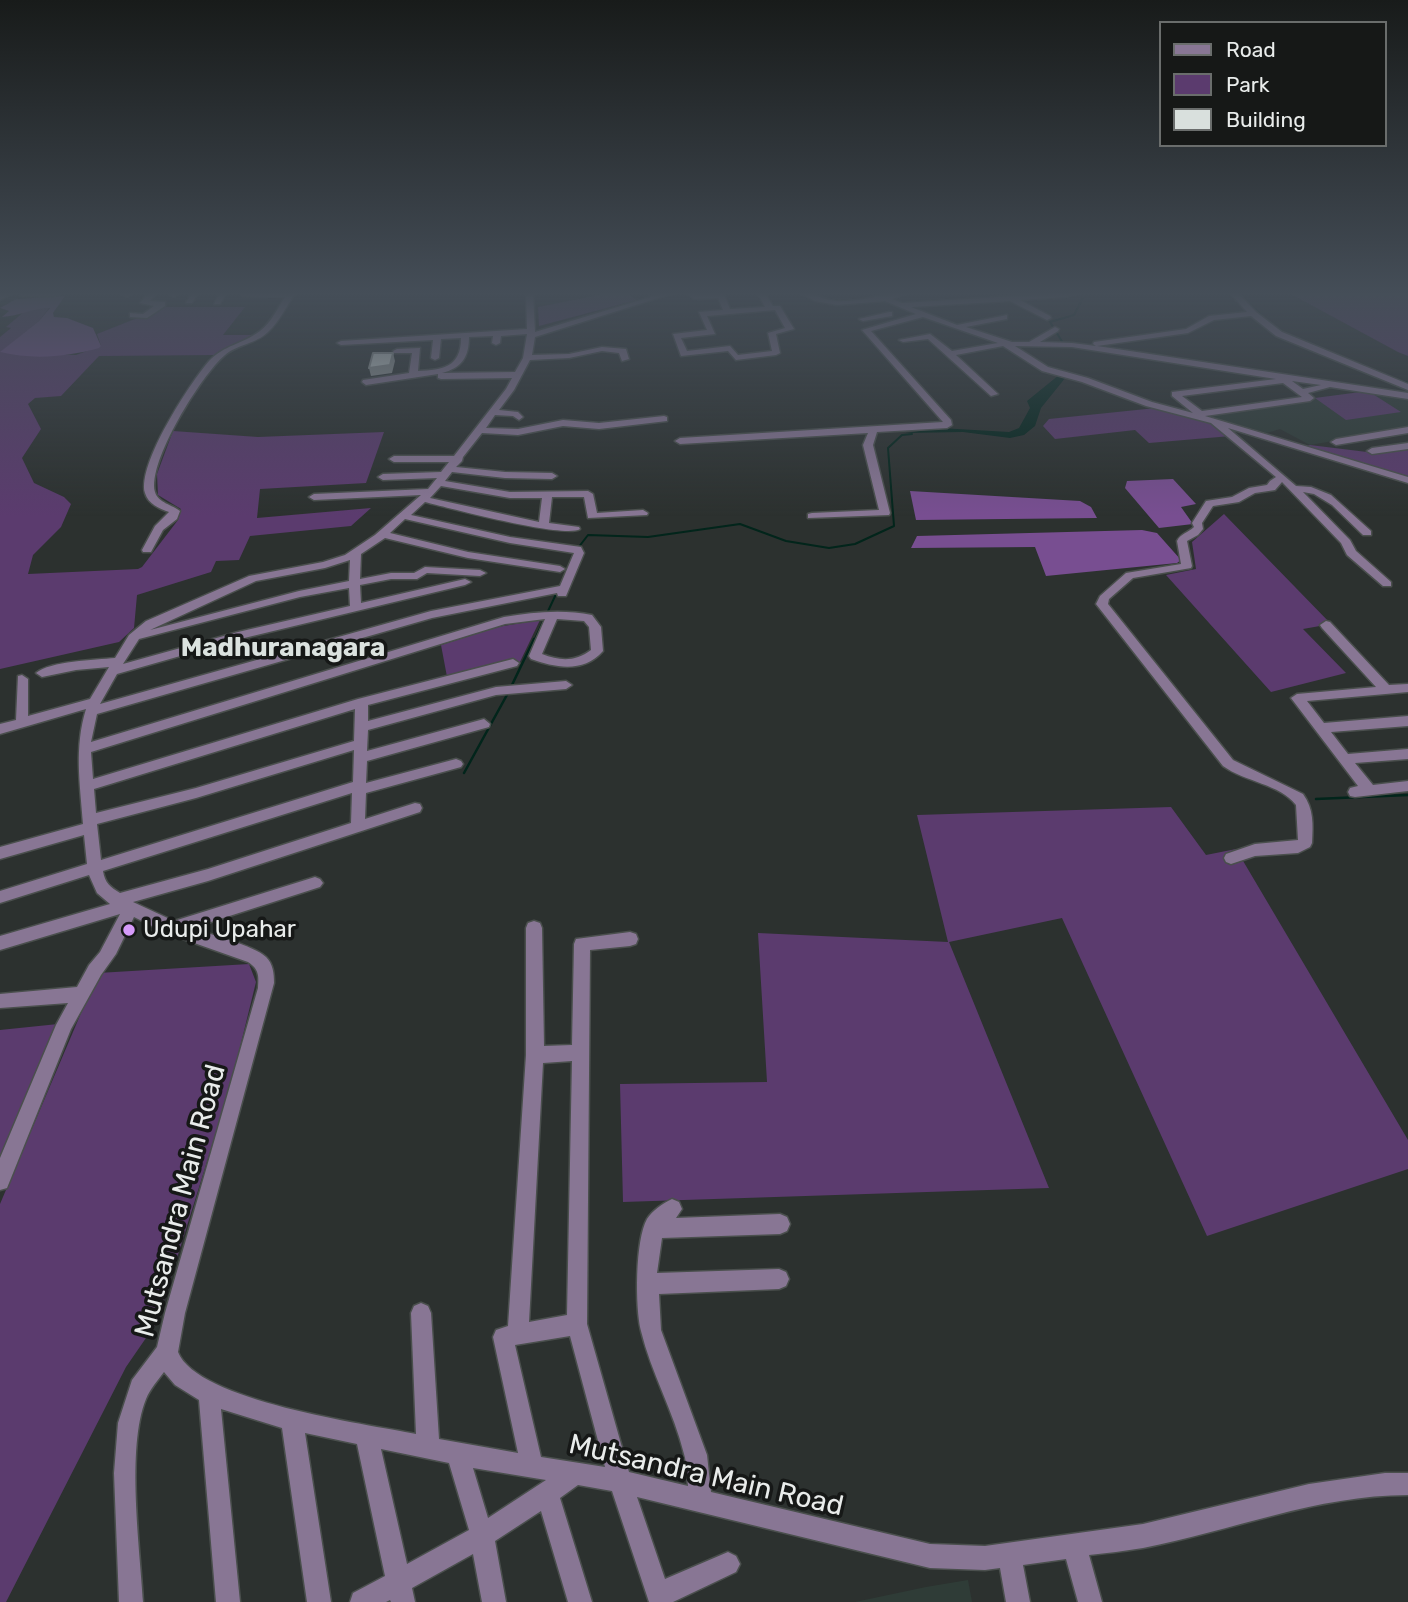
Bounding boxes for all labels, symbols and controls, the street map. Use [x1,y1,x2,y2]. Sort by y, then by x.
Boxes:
legend [1160,21,1387,147]
text: Road [1226,37,1276,62]
text: Park [1226,72,1270,97]
text: Building [1226,107,1306,132]
district label: Madhuranagara [181,632,385,664]
place label: Udupi Upahar [143,916,296,944]
marker: Udupi Upahar [121,922,137,938]
street label: Mutsandra Main Road [128,1061,234,1341]
street label: Mutsandra Main Road [565,1428,847,1524]

